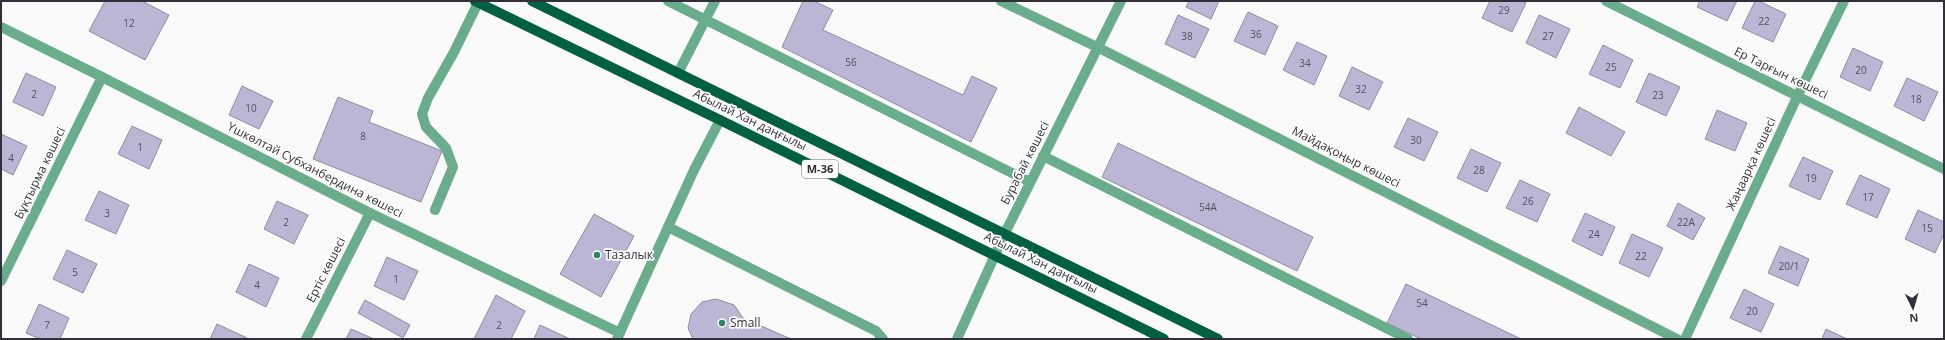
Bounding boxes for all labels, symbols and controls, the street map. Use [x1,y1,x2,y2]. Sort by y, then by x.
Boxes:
house number: 29 [1498,3,1510,17]
house number: 22 [1758,14,1770,28]
house number: 12 [123,16,135,30]
house number: 36 [1250,27,1262,41]
house number: 38 [1181,29,1193,43]
house number: 27 [1542,29,1554,43]
street label: Ер Тарғын көшесі [1731,42,1831,103]
house number: 56 [845,55,857,69]
house number: 34 [1299,56,1311,70]
house number: 25 [1605,60,1617,74]
house number: 20 [1855,63,1867,77]
house number: 32 [1355,82,1367,96]
street label: Абылай Хан даңғылы [691,85,810,154]
house number: 2 [31,87,37,101]
house number: 23 [1652,88,1664,102]
house number: 18 [1910,92,1922,106]
house number: 10 [245,101,257,115]
street label: Жаңаарқа көшесі [1721,114,1780,213]
street label: Үшкөлтай Субханбердина көшесі [225,118,406,221]
street label: Бурабай көшесі [996,118,1053,207]
street label: Майдақоңыр көшесі [1289,122,1403,191]
street label: Бұқтырма көшесі [10,124,69,222]
house number: 8 [360,129,366,143]
house number: 30 [1410,133,1422,147]
house number: 1 [137,140,143,154]
house number: 4 [8,151,14,165]
road number: M-36 [802,160,838,178]
house number: 28 [1473,163,1485,177]
house number: 19 [1805,171,1817,185]
house number: 17 [1862,190,1874,204]
house number: 26 [1522,194,1534,208]
house number: 54А [1199,200,1218,214]
house number: 3 [104,206,110,220]
house number: 2 [283,215,289,229]
house number: 22А [1677,215,1696,229]
house number: 15 [1921,221,1933,235]
house number: 24 [1588,227,1600,241]
street label: Абылай Хан даңғылы [982,228,1101,297]
street label: Ертіс көшесі [302,234,349,305]
place label: Тазалык [605,246,654,263]
house number: 22 [1635,249,1647,263]
marker: Тазалык [592,250,602,260]
house number: 20/1 [1779,259,1799,273]
house number: 5 [72,265,78,279]
house number: 1 [393,272,399,286]
house number: 4 [254,278,260,292]
north arrow [1893,288,1933,328]
house number: 54 [1416,296,1428,310]
house number: 20 [1746,304,1758,318]
text: N [1909,311,1919,326]
place label: Small [730,314,760,331]
house number: 7 [44,318,50,332]
house number: 2 [496,318,502,332]
marker: Small [717,318,727,328]

